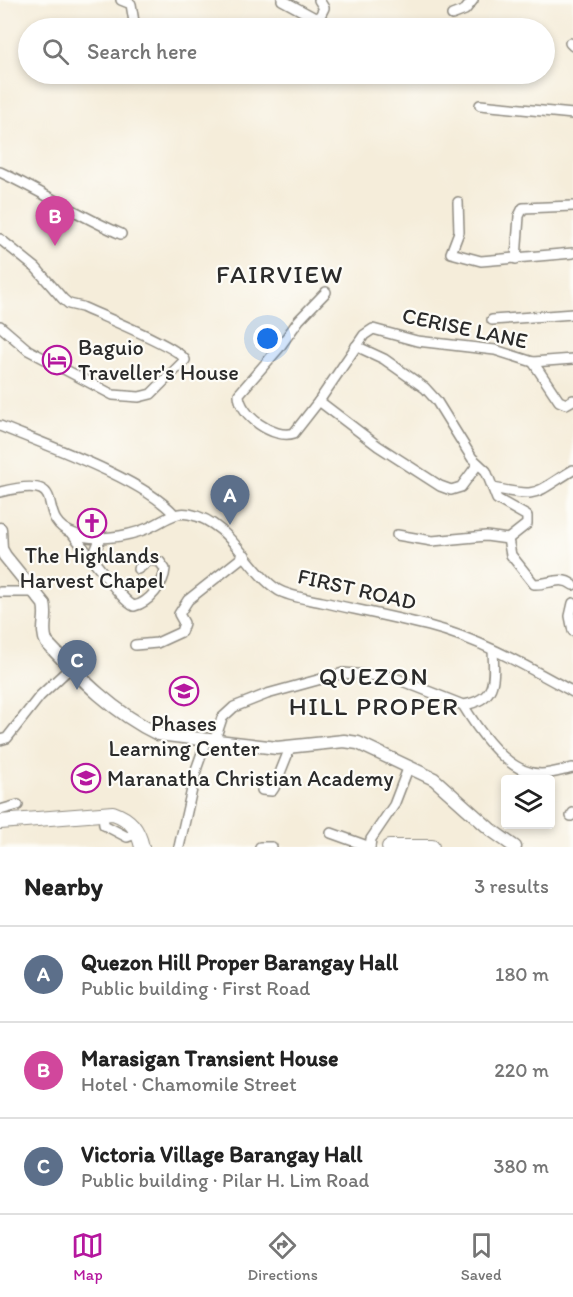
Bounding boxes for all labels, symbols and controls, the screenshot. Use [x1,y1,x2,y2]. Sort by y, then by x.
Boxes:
search box [18,18,555,84]
icon: search [39,35,72,68]
text: Search here [87,38,197,65]
pin: B [36,196,74,246]
district label: FAIRVIEW [216,258,344,290]
street label: CERISE LANE [400,302,530,354]
your location [253,324,282,353]
place label: Baguio Traveller's House [78,334,239,386]
hotel icon: Baguio Traveller's House [41,344,73,376]
pin: A [210,476,250,525]
church icon: The Highlands Harvest Chapel [76,507,108,539]
place label: The Highlands Harvest Chapel [20,542,164,594]
street label: FIRST ROAD [295,562,419,616]
pin: C [58,640,97,690]
district label: QUEZON HILL PROPER [289,660,459,722]
school or university icon: Phases Learning Center [168,675,200,707]
place label: Phases Learning Center [108,710,260,762]
school or university icon: Maranatha Christian Academy [70,762,102,794]
place label: Maranatha Christian Academy [107,765,394,792]
map controls [501,775,555,829]
button: layers [501,775,555,829]
text: Nearby [24,870,103,902]
text: 3 results [474,874,549,898]
text: Quezon Hill Proper Barangay Hall [81,949,398,976]
text: A [37,962,50,986]
text: 180 m [495,962,549,986]
text: Public building · First Road [81,976,310,1000]
text: Marasigan Transient House [81,1045,339,1072]
text: B [37,1058,50,1082]
text: 220 m [494,1058,549,1082]
text: Hotel · Chamomile Street [81,1072,297,1096]
text: Victoria Village Barangay Hall [81,1141,362,1168]
text: C [37,1154,50,1178]
text: 380 m [494,1154,549,1178]
text: Public building · Pilar H. Lim Road [81,1168,369,1192]
tab: Map [71,1229,104,1284]
tab: Directions [247,1229,318,1284]
tab: Saved [461,1229,502,1284]

